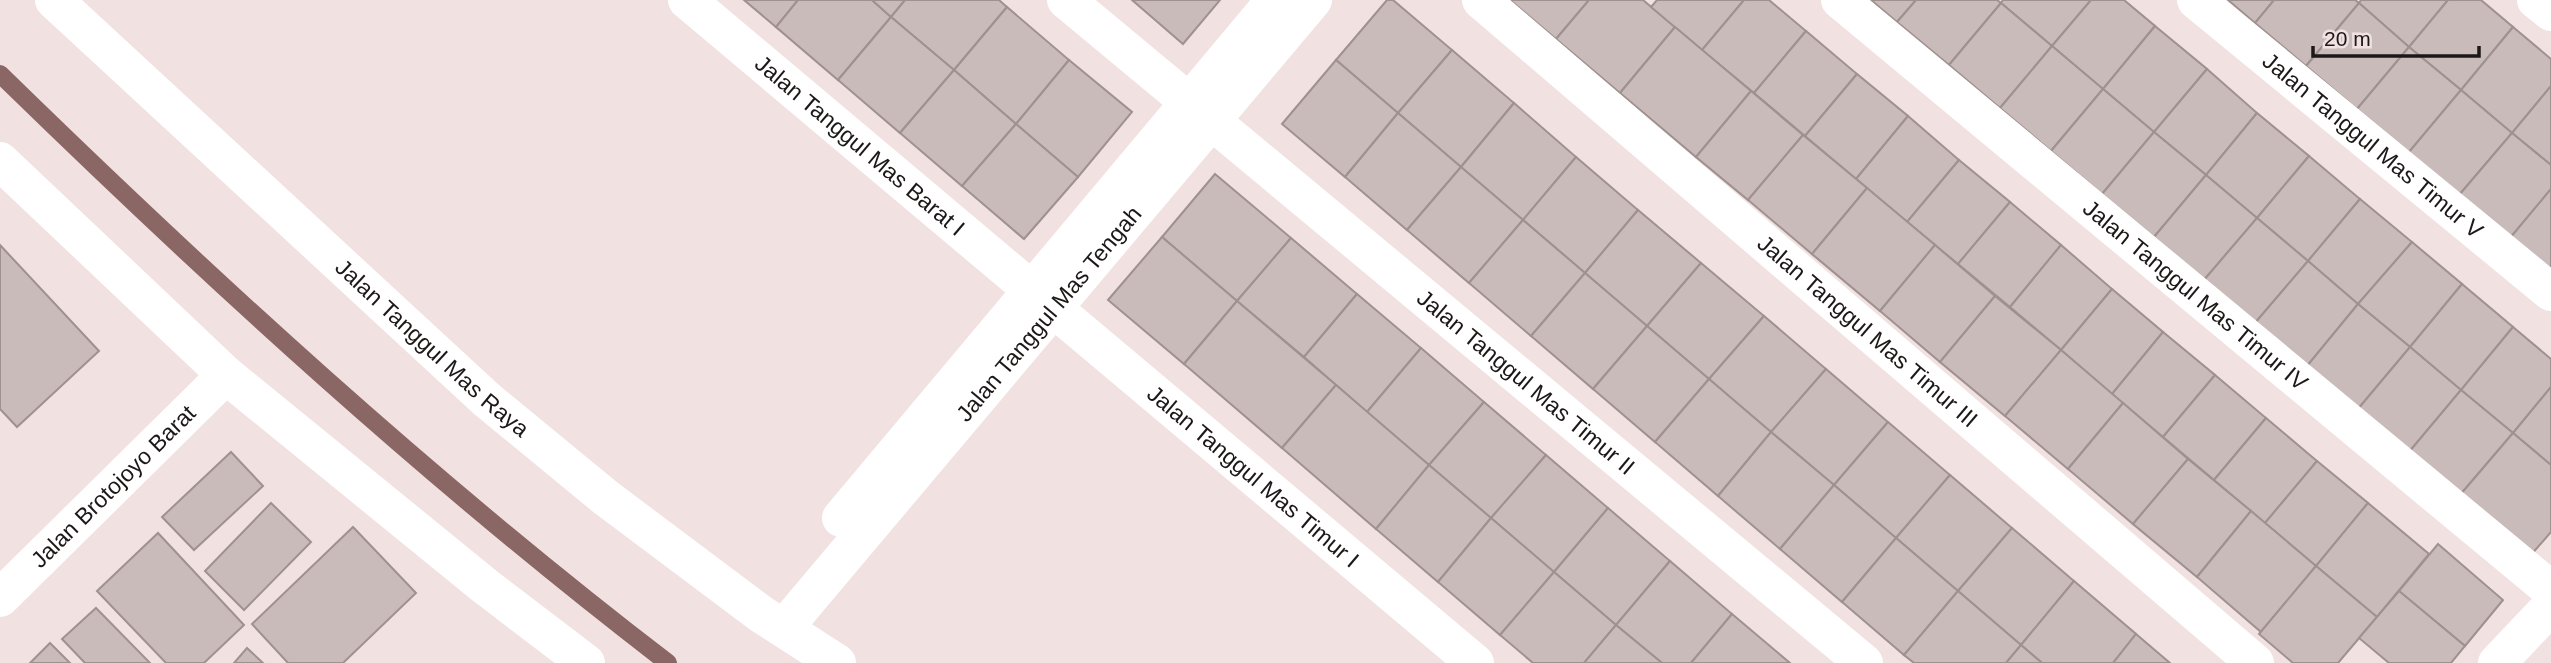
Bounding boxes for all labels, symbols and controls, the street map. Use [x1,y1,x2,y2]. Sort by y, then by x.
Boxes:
scale bar [2313,14,2479,58]
text: 20 m [2324,27,2371,50]
street label: Jalan Tanggul Mas Timur V [2258,47,2489,244]
street label: Jalan Tanggul Mas Barat I [750,50,970,241]
street label: Jalan Tanggul Mas Timur IV [2078,194,2313,396]
street label: Jalan Tanggul Mas Tengah [951,201,1147,426]
street label: Jalan Tanggul Mas Timur III [1752,230,1983,432]
street label: Jalan Tanggul Mas Raya [330,254,534,442]
street label: Jalan Tanggul Mas Timur II [1412,284,1640,480]
street label: Jalan Tanggul Mas Timur I [1142,380,1364,573]
street label: Jalan Brotojoyo Barat [26,399,201,573]

